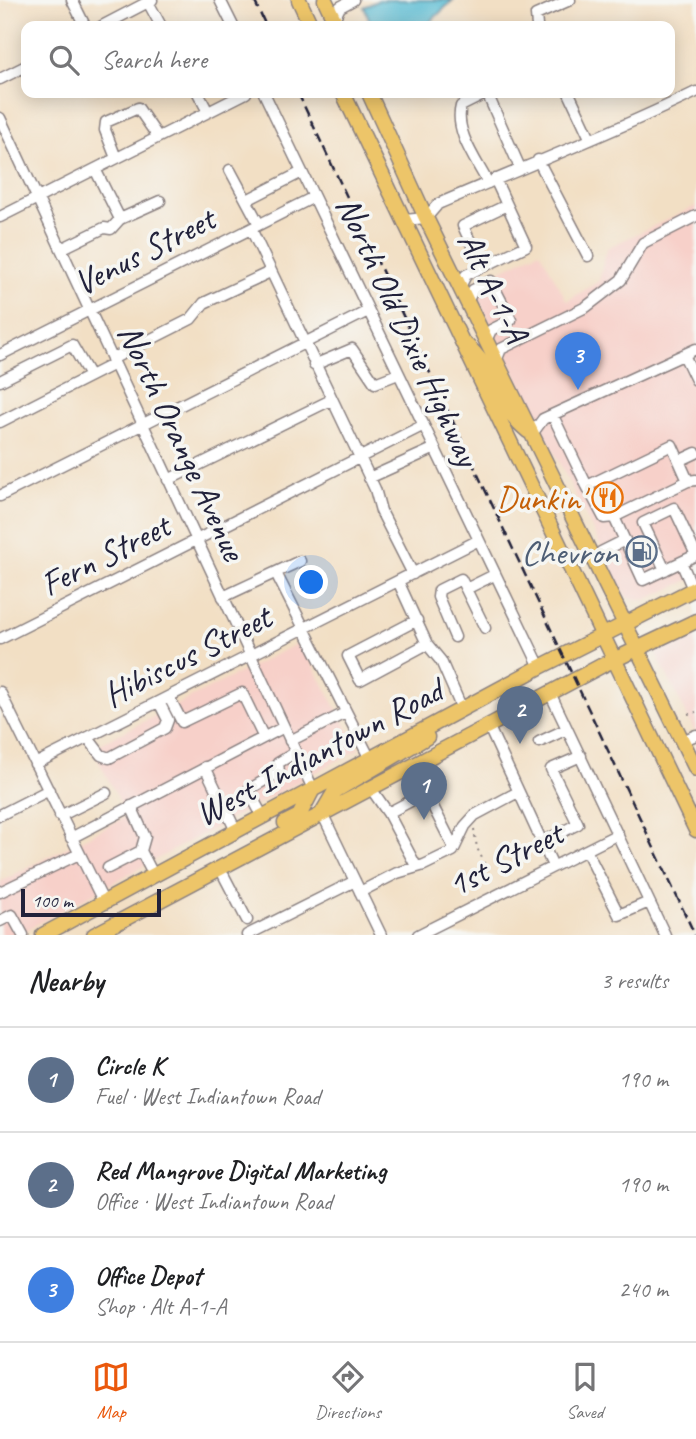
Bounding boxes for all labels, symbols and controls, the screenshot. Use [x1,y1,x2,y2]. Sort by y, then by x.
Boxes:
search box [21,21,675,98]
icon: search [45,41,83,79]
text: Search here [101,43,207,76]
street label: North Old Dixie Highway [326,189,491,476]
street label: Venus Street [66,195,225,306]
street label: Alt A-1-A [447,224,540,351]
street label: North Orange Avenue [108,317,257,570]
pin: 3 [555,332,601,390]
place label: Dunkin' [496,476,591,521]
restaurant icon: Dunkin' [590,481,624,515]
street label: Fern Street [33,502,180,607]
place label: Chevron [522,530,619,575]
fuel station icon: Chevron [624,535,658,569]
your location [294,565,328,599]
street label: Hibiscus Street [96,593,281,717]
street label: West Indiantown Road [188,665,455,836]
pin: 2 [497,686,543,744]
pin: 1 [401,762,447,820]
street label: 1st Street [440,809,573,907]
scale bar [21,886,161,918]
text: 100 m [32,889,73,913]
text: Nearby [28,962,104,1000]
text: 3 results [601,966,668,995]
text: Circle K [95,1049,164,1082]
text: 1 [46,1065,56,1094]
text: 190 m [619,1065,668,1094]
text: Fuel · West Indiantown Road [95,1082,320,1111]
text: Red Mangrove Digital Marketing [95,1154,386,1187]
text: 2 [46,1170,56,1199]
text: 190 m [619,1170,668,1199]
text: Office · West Indiantown Road [95,1187,332,1216]
text: Office Depot [95,1259,201,1292]
text: 3 [46,1275,56,1304]
text: 240 m [619,1275,668,1304]
text: Shop · Alt A-1-A [95,1292,227,1321]
tab: Map [92,1358,130,1424]
tab: Directions [315,1358,381,1424]
tab: Saved [566,1358,604,1424]

